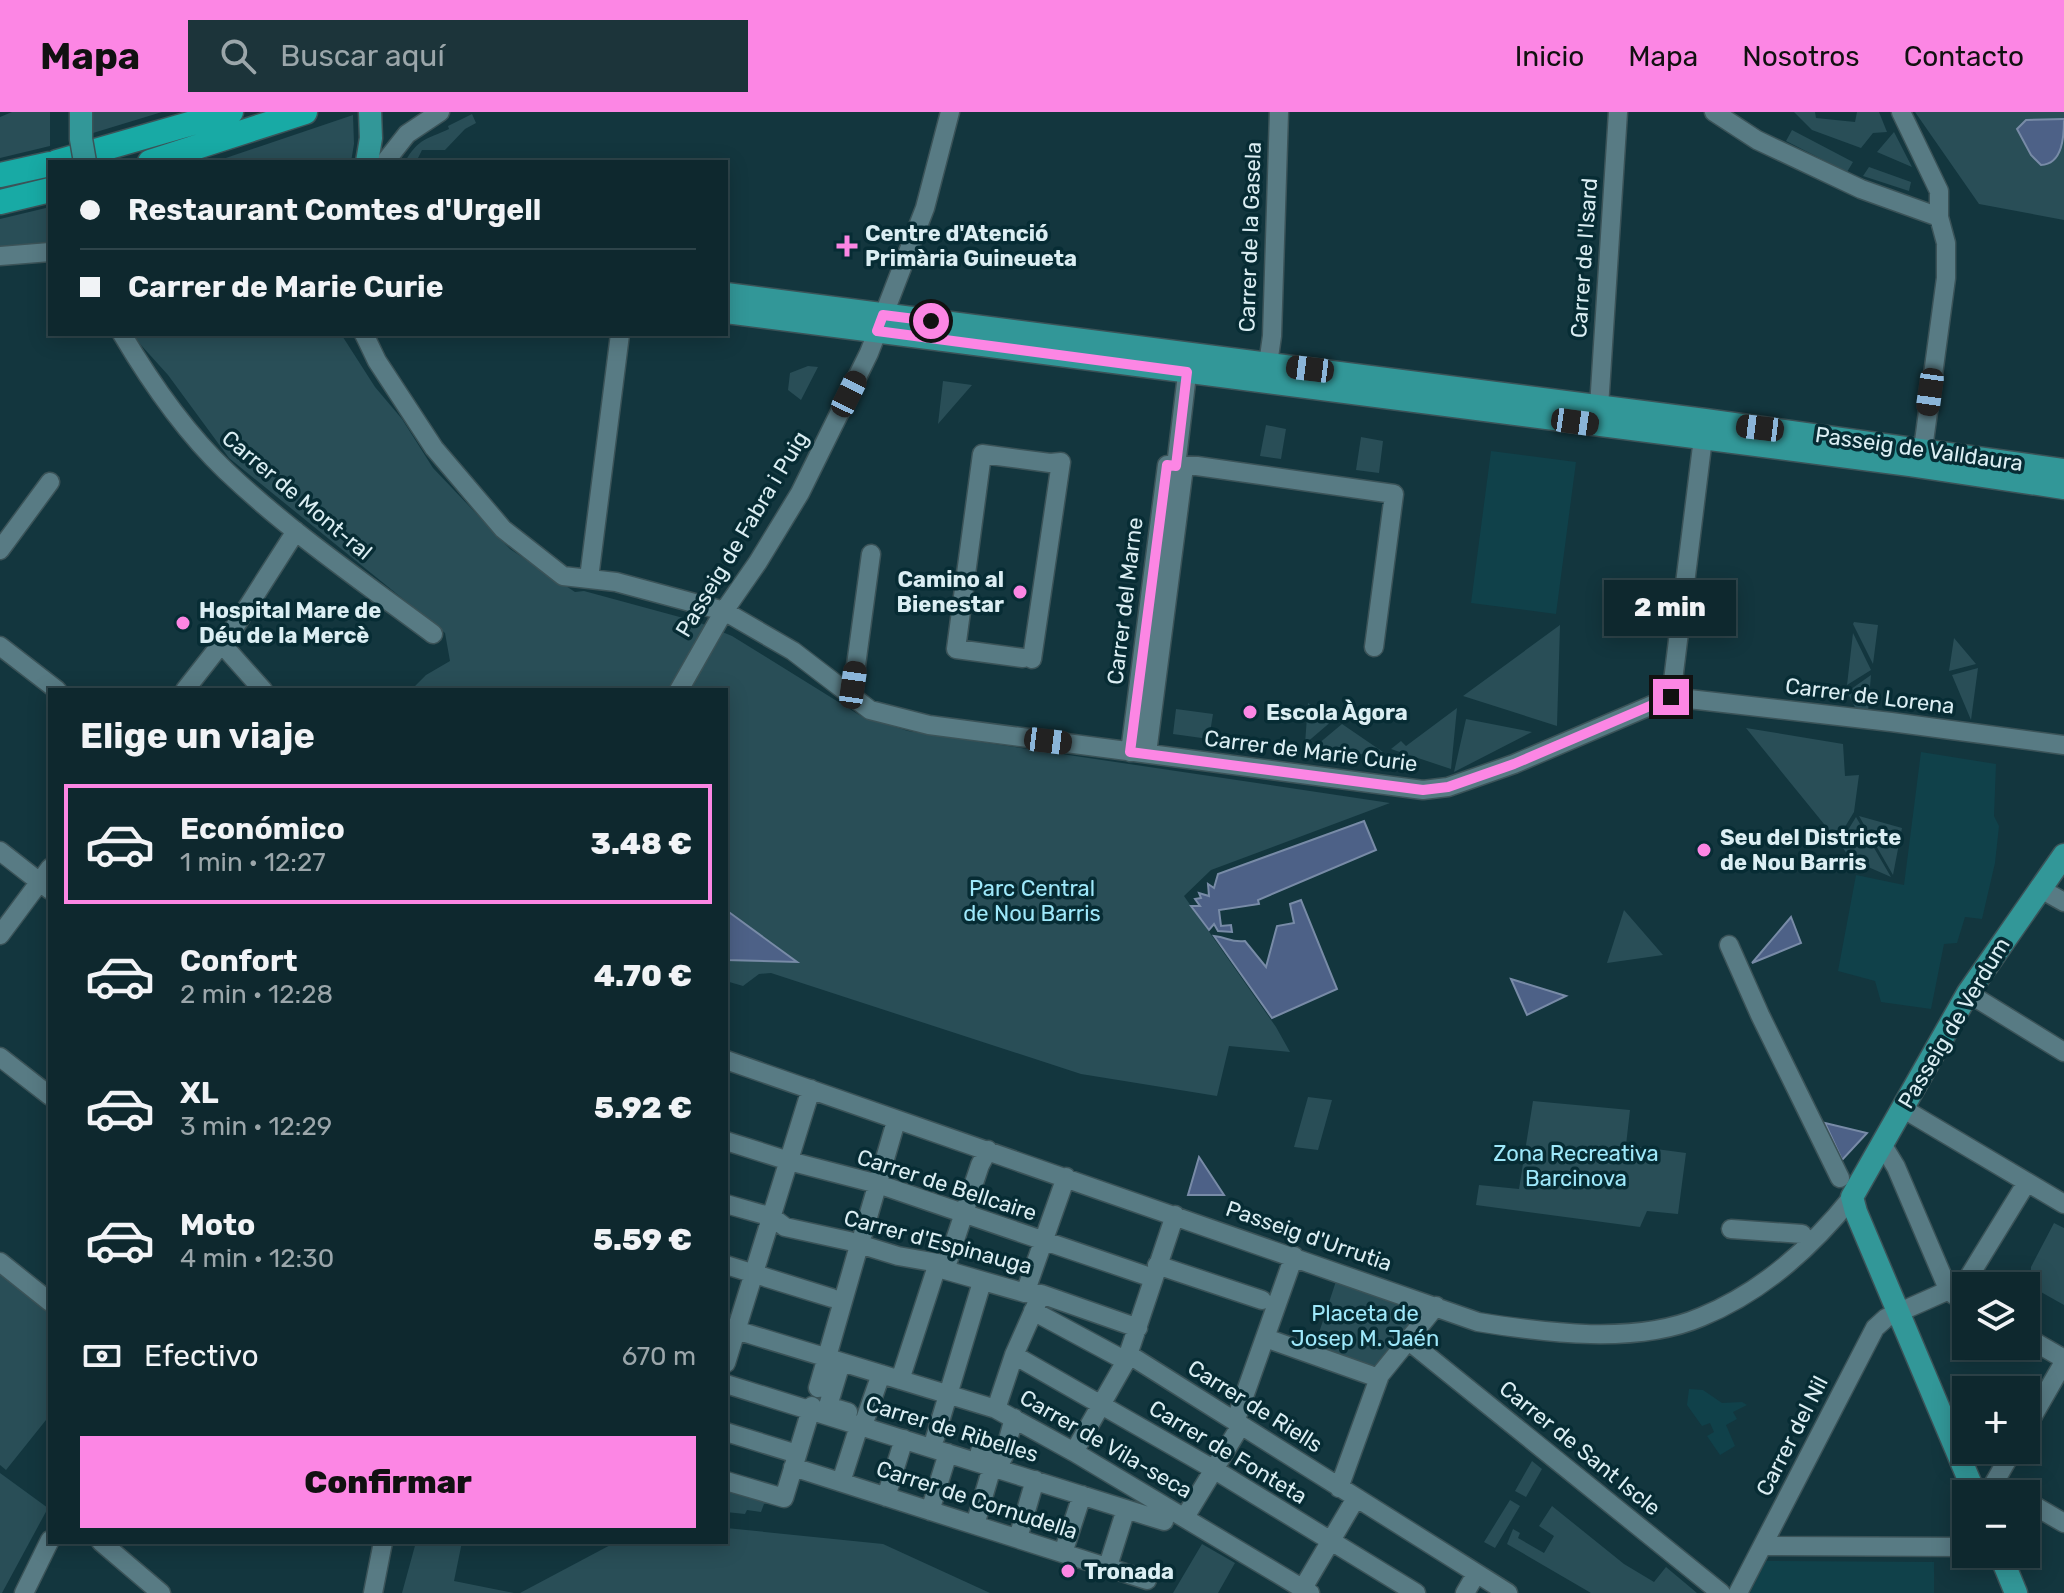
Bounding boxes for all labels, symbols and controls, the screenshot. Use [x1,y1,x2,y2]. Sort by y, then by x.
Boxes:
search box [188,20,748,92]
text: Mapa [40,33,140,79]
icon: search [216,34,260,78]
text: Buscar aquí [280,38,445,74]
text: Inicio [1515,40,1584,73]
text: Mapa [1628,40,1698,73]
text: Nosotros [1742,40,1860,73]
text: Contacto [1904,40,2024,73]
street label: Carrer de la Gasela [1233,141,1267,333]
street label: Carrer de l'Isard [1565,177,1603,339]
text: Restaurant Comtes d'Urgell [128,192,541,228]
place label: Centre d'Atenció Primària Guineueta [865,220,1077,272]
marker: Centre d'Atenció Primària Guineueta [836,235,858,257]
text: Carrer de Marie Curie [128,269,444,305]
route start [913,303,949,339]
car [1285,354,1335,384]
car [828,367,870,421]
car [1915,367,1945,417]
car [1550,407,1600,437]
car [1735,413,1785,443]
street label: Passeig de Valldaura [1813,421,2025,477]
street label: Carrer de Mont-ral [216,424,378,566]
street label: Passeig de Fabra i Puig [670,426,814,642]
street label: Carrer del Marne [1101,516,1149,686]
place label: Camino al Bienestar [897,566,1004,618]
callout: 2 min [1605,581,1737,637]
marker: Camino al Bienestar [1011,583,1029,601]
text: 2 min [1634,592,1706,623]
place label: Hospital Mare de Déu de la Mercè [199,597,381,649]
marker: Hospital Mare de Déu de la Mercè [174,614,192,632]
car [838,660,868,710]
street label: Carrer de Lorena [1784,672,1956,720]
route end [1653,679,1689,715]
place label: Escola Àgora [1266,699,1408,726]
marker: Escola Àgora [1241,703,1259,721]
text: Elige un viaje [80,714,315,757]
street label: Carrer de Marie Curie [1203,725,1419,777]
car [1023,726,1073,756]
icon: car [84,808,156,880]
text: Económico [180,811,345,847]
place label: Seu del Districte de Nou Barris [1720,824,1901,876]
text: 3.48 € [590,826,692,862]
marker: Seu del Districte de Nou Barris [1695,841,1713,859]
text: 1 min · 12:27 [180,847,326,878]
park label: Parc Central de Nou Barris [963,875,1101,927]
street label: Passeig de Verdum [1892,933,2016,1113]
icon: car [84,940,156,1012]
text: Confort [180,943,298,979]
text: 4.70 € [594,958,692,994]
text: 2 min · 12:28 [180,979,333,1010]
icon: car [84,1072,156,1144]
text: XL [180,1075,219,1111]
text: 5.92 € [594,1090,692,1126]
text: 3 min · 12:29 [180,1111,332,1142]
park label: Zona Recreativa Barcinova [1493,1140,1659,1192]
street label: Carrer de Bellcaire [854,1143,1040,1227]
street label: Passeig d'Urrutia [1222,1195,1396,1277]
icon: car [84,1204,156,1276]
street label: Carrer d'Espinauga [841,1204,1035,1280]
text: Moto [180,1207,255,1243]
text: 5.59 € [593,1222,692,1258]
text: 4 min · 12:30 [180,1243,334,1274]
map controls [1952,1272,2040,1568]
button: layers [1952,1272,2040,1360]
park label: Placeta de Josep M. Jaén [1291,1300,1439,1352]
icon: cash [80,1334,124,1378]
text: Efectivo [144,1338,259,1374]
text: 670 m [622,1341,696,1372]
street label: Carrer de Riells [1183,1354,1327,1458]
street label: Carrer del Nil [1750,1372,1834,1500]
street label: Carrer de Sant Iscle [1494,1375,1666,1521]
button: + [1952,1376,2040,1464]
street label: Carrer de Vila-seca [1015,1384,1197,1504]
street label: Carrer de Ribelles [862,1390,1042,1468]
street label: Carrer de Fonteta [1144,1394,1312,1510]
button: Confirmar [80,1436,696,1528]
street label: Carrer de Cornudella [873,1455,1081,1545]
button: − [1952,1480,2040,1568]
place label: Tronada [1084,1558,1174,1585]
marker: Tronada [1059,1562,1077,1580]

